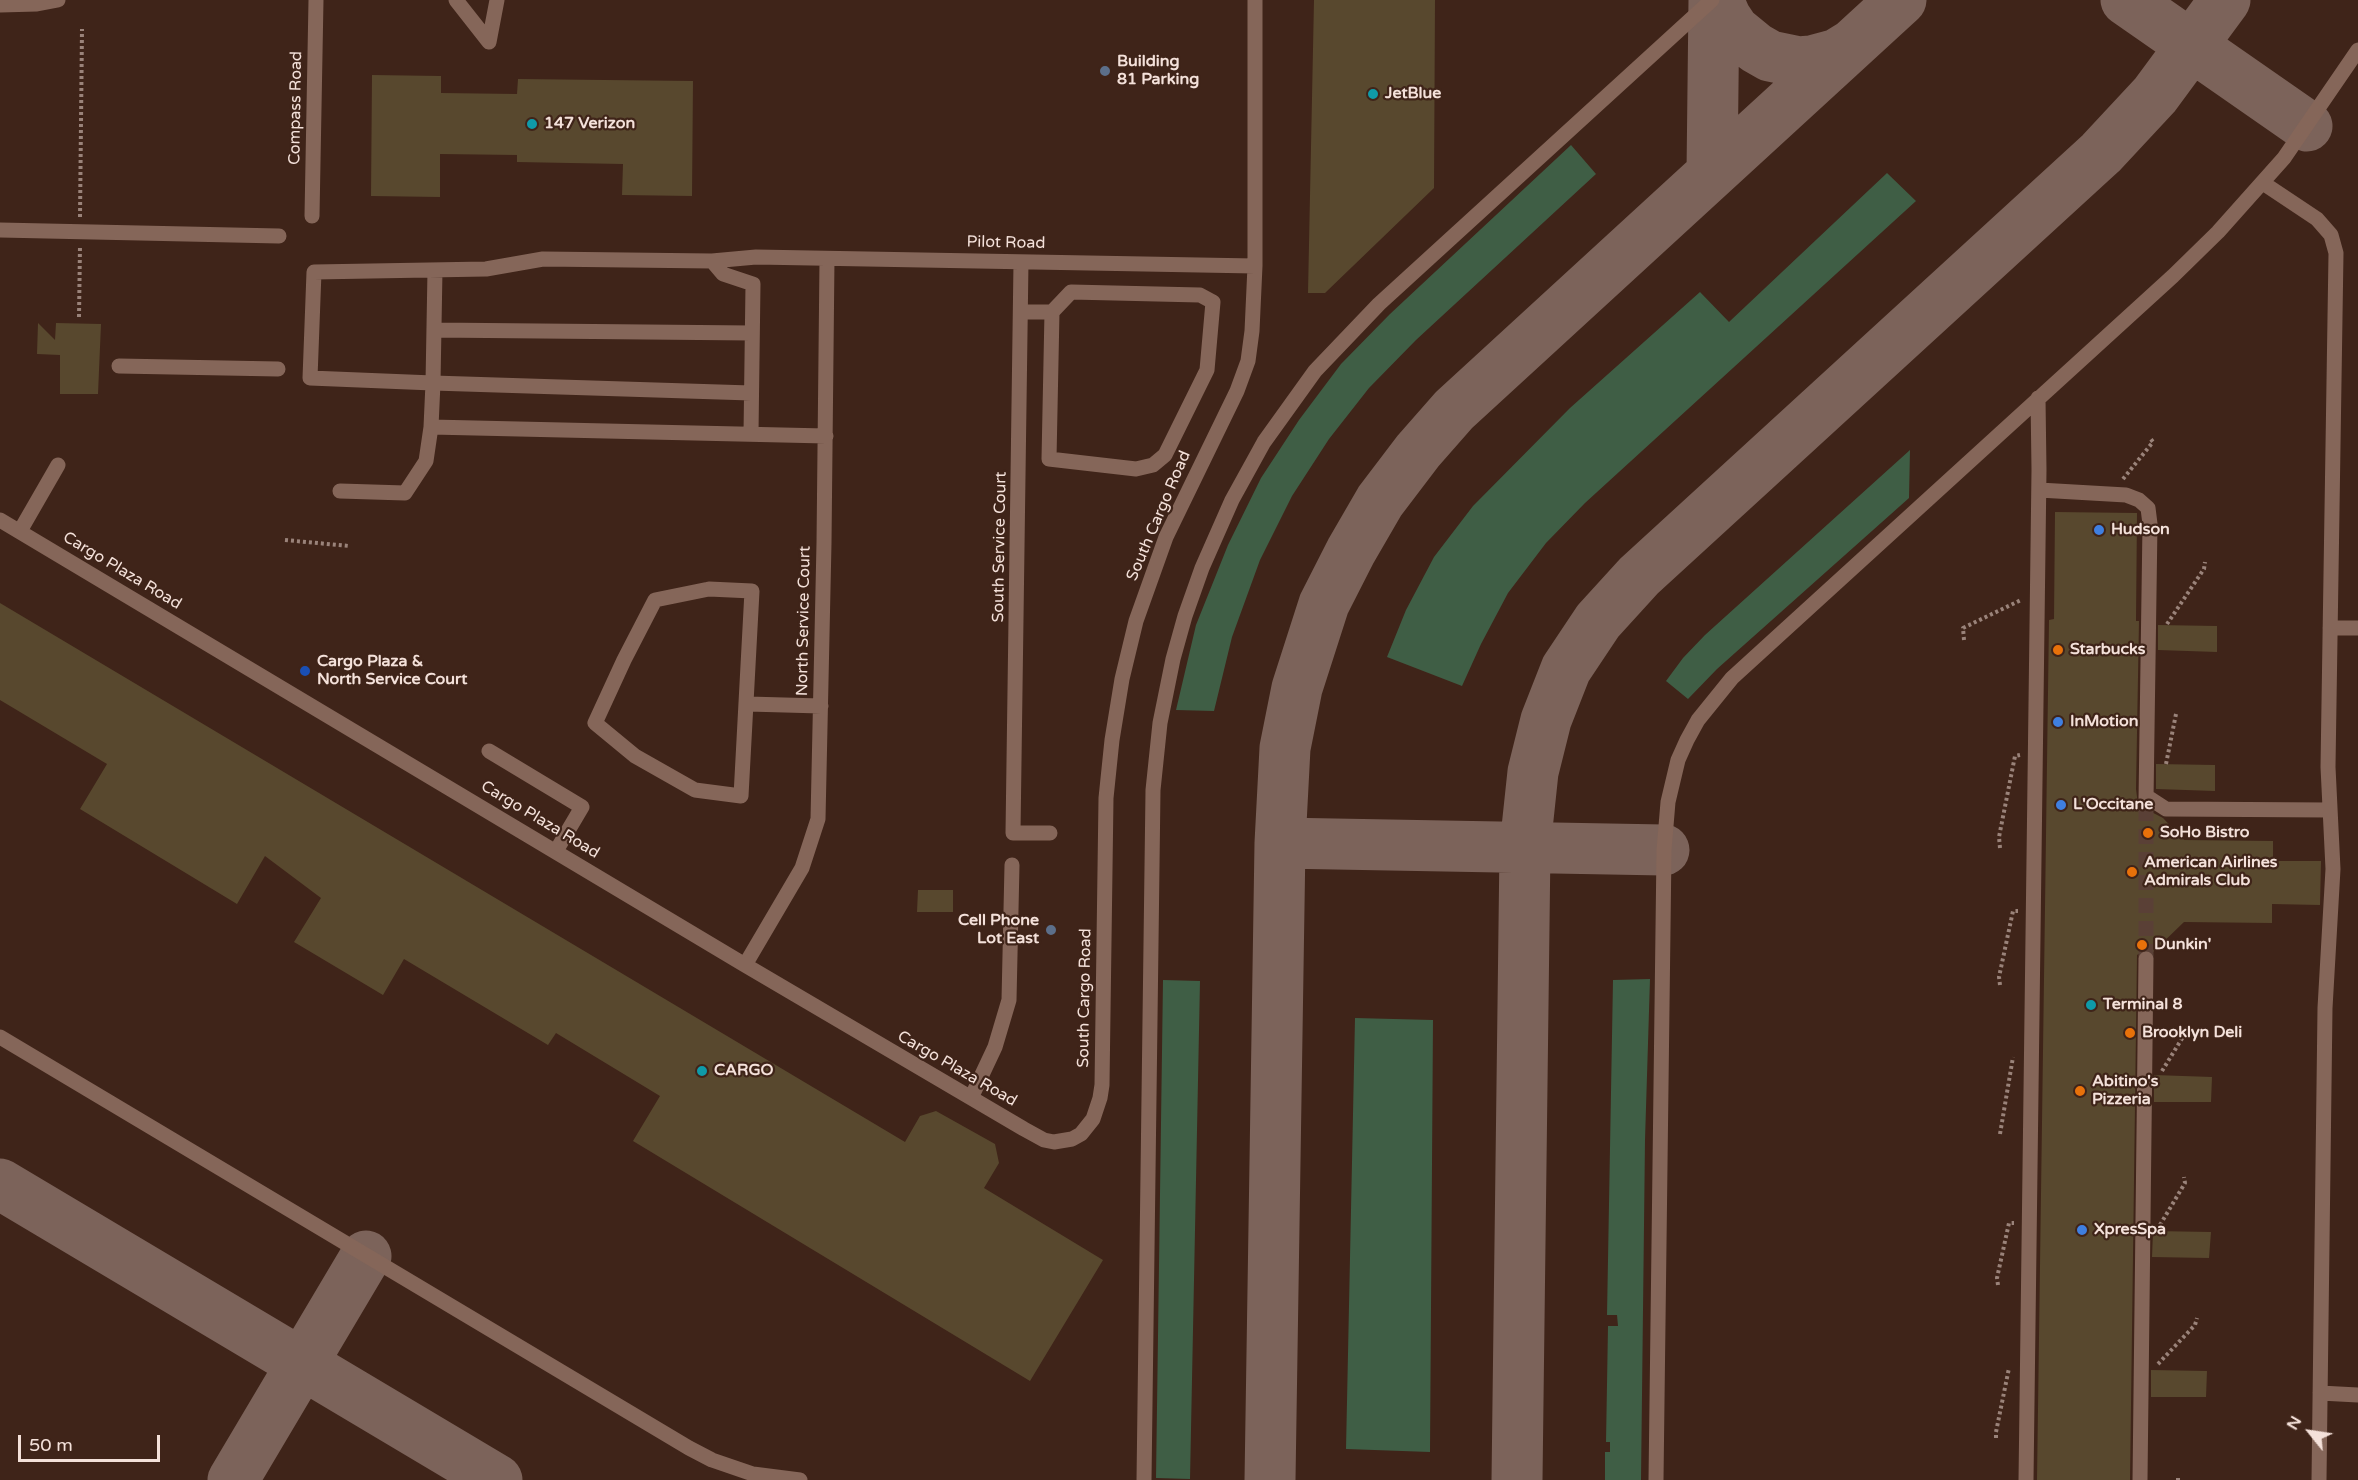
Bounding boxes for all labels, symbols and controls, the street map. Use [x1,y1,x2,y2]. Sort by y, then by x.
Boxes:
street label: Compass Road [285,51,307,165]
place label: Building 81 Parking [1117,52,1199,90]
marker: Building 81 Parking [1098,64,1112,78]
place label: JetBlue [1385,84,1441,104]
marker: JetBlue [1366,87,1380,101]
place label: 147 Verizon [544,114,635,134]
marker: 147 Verizon [525,117,539,131]
street label: Pilot Road [966,233,1046,253]
street label: South Cargo Road [1123,448,1195,584]
street label: South Service Court [989,471,1011,623]
place label: Hudson [2111,520,2170,540]
marker: Hudson [2092,523,2106,537]
street label: Cargo Plaza Road [59,528,185,614]
street label: North Service Court [793,546,815,696]
place label: Starbucks [2070,640,2145,660]
marker: Starbucks [2051,643,2065,657]
place label: Cargo Plaza & North Service Court [317,652,467,690]
marker: Cargo Plaza & North Service Court [298,664,312,678]
place label: InMotion [2070,712,2138,732]
marker: InMotion [2051,715,2065,729]
street label: Cargo Plaza Road [477,777,603,863]
place label: L'Occitane [2073,795,2153,815]
marker: L'Occitane [2054,798,2068,812]
place label: SoHo Bistro [2160,823,2249,843]
marker: SoHo Bistro [2141,826,2155,840]
place label: American Airlines Admirals Club [2144,853,2278,891]
marker: American Airlines Admirals Club [2125,865,2139,879]
place label: Cell Phone Lot East [958,911,1039,949]
marker: Cell Phone Lot East [1044,923,1058,937]
street label: South Cargo Road [1074,928,1096,1068]
place label: Dunkin' [2154,935,2211,955]
marker: Dunkin' [2135,938,2149,952]
place label: Terminal 8 [2103,995,2183,1015]
marker: Terminal 8 [2084,998,2098,1012]
place label: Brooklyn Deli [2142,1023,2242,1043]
marker: Brooklyn Deli [2123,1026,2137,1040]
street label: Cargo Plaza Road [894,1027,1020,1111]
place label: CARGO [714,1061,774,1081]
marker: CARGO [695,1064,709,1078]
place label: Abitino's Pizzeria [2092,1072,2159,1110]
marker: Abitino's Pizzeria [2073,1084,2087,1098]
place label: XpresSpa [2094,1220,2166,1240]
marker: XpresSpa [2075,1223,2089,1237]
north arrow [2280,1402,2340,1462]
text: N [2283,1412,2306,1434]
scale bar [21,1423,164,1461]
text: 50 m [29,1434,73,1456]

